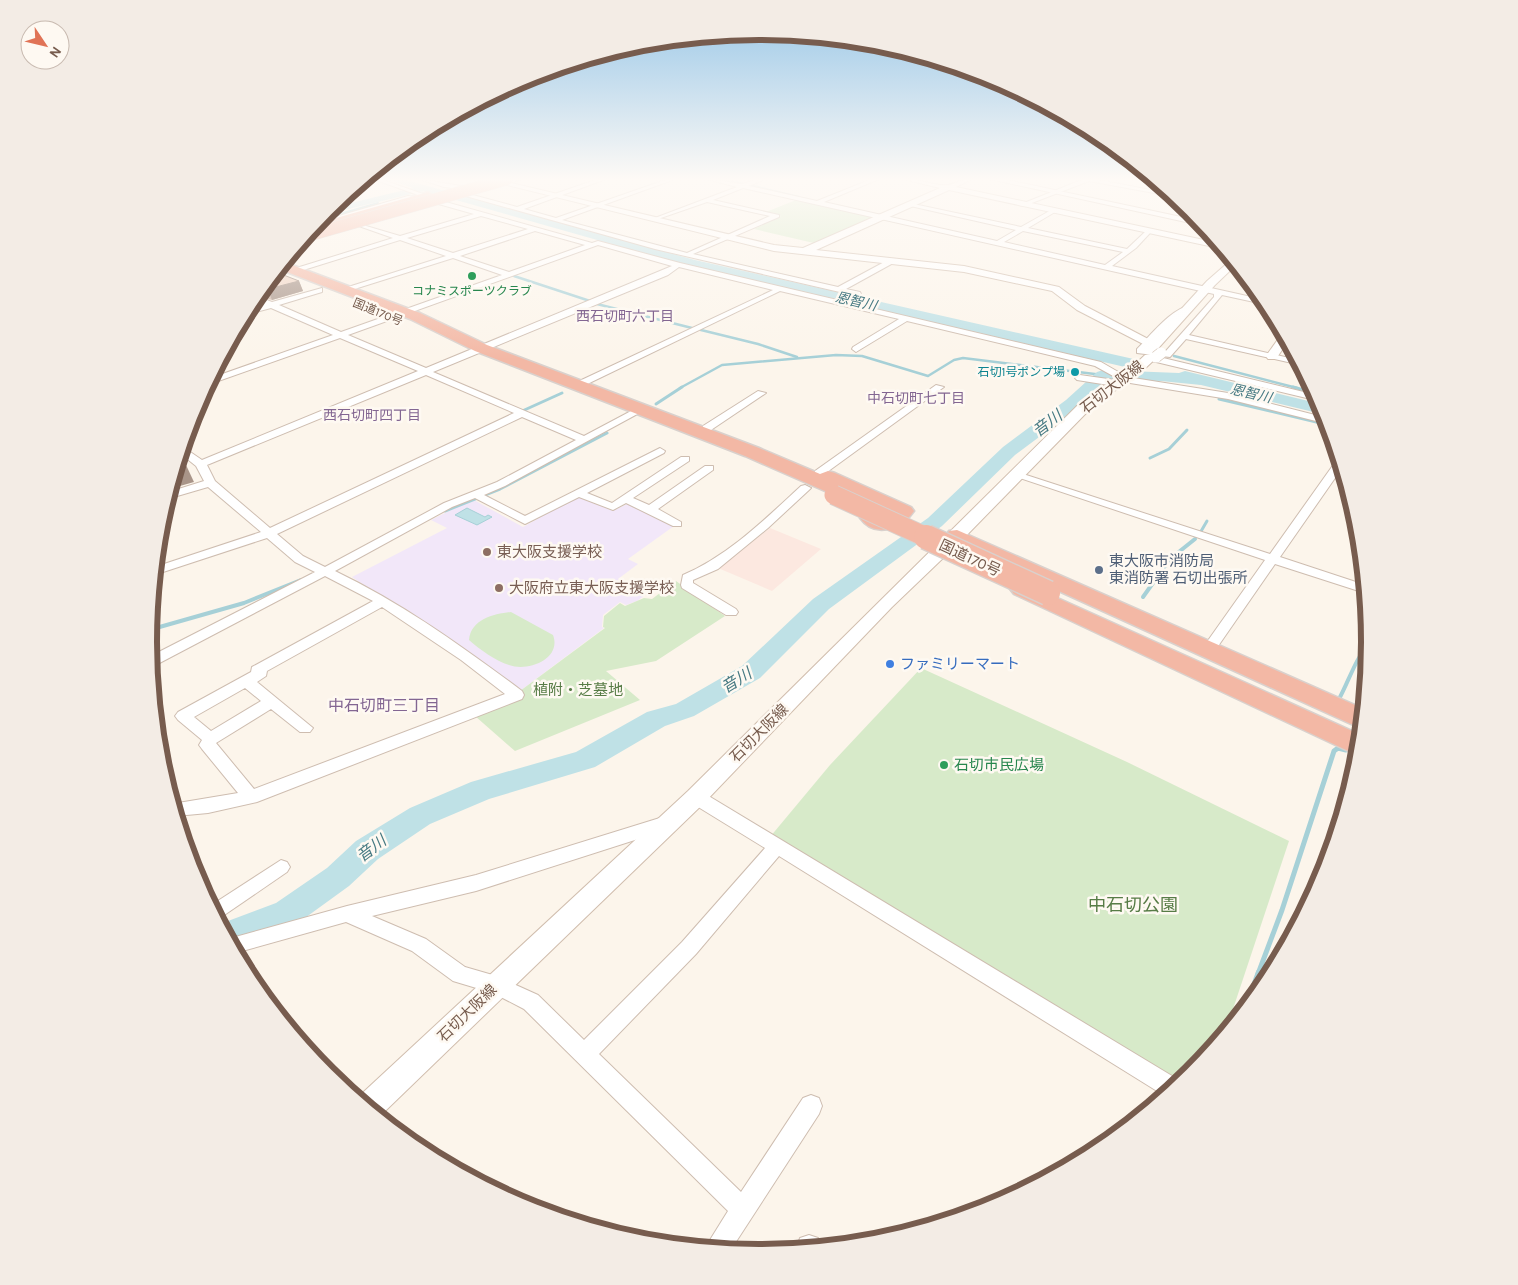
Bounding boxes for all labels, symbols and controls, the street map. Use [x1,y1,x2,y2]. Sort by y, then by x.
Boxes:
north arrow [20,20,70,70]
text: N [45,43,65,61]
marker: コナミスポーツクラブ [466,270,478,282]
place label: コナミスポーツクラブ [412,284,532,298]
water label: 恩智川 [834,288,880,315]
street label: 国道170号 [351,296,405,328]
district label: 西石切町六丁目 [576,308,674,325]
street label: 石切大阪線 [1077,357,1147,417]
place label: 石切1号ポンプ場 [977,365,1065,379]
marker: 石切1号ポンプ場 [1069,366,1081,378]
water label: 恩智川 [1229,380,1275,407]
district label: 中石切町七丁目 [867,390,965,407]
water label: 音川 [1029,405,1067,441]
district label: 西石切町四丁目 [323,407,421,424]
street label: 国道170号 [936,536,1004,580]
place label: 東大阪支援学校 [497,543,602,561]
marker: 東大阪支援学校 [481,546,493,558]
place label: 東大阪市消防局 東消防署 石切出張所 [1109,552,1248,587]
marker: 東大阪市消防局 東消防署 石切出張所 [1093,564,1105,576]
place label: 大阪府立東大阪支援学校 [509,579,674,597]
marker: 大阪府立東大阪支援学校 [493,582,505,594]
place label: ファミリーマート [900,655,1020,673]
marker: ファミリーマート [884,658,896,670]
water label: 音川 [718,663,757,697]
park label: 植附・芝墓地 [533,681,623,699]
district label: 中石切町三丁目 [328,696,440,715]
street label: 石切大阪線 [726,700,792,766]
place label: 石切市民広場 [954,756,1044,774]
marker: 石切市民広場 [938,759,950,771]
water label: 音川 [353,830,391,866]
park label: 中石切公園 [1088,894,1178,916]
street label: 石切大阪線 [434,980,500,1046]

